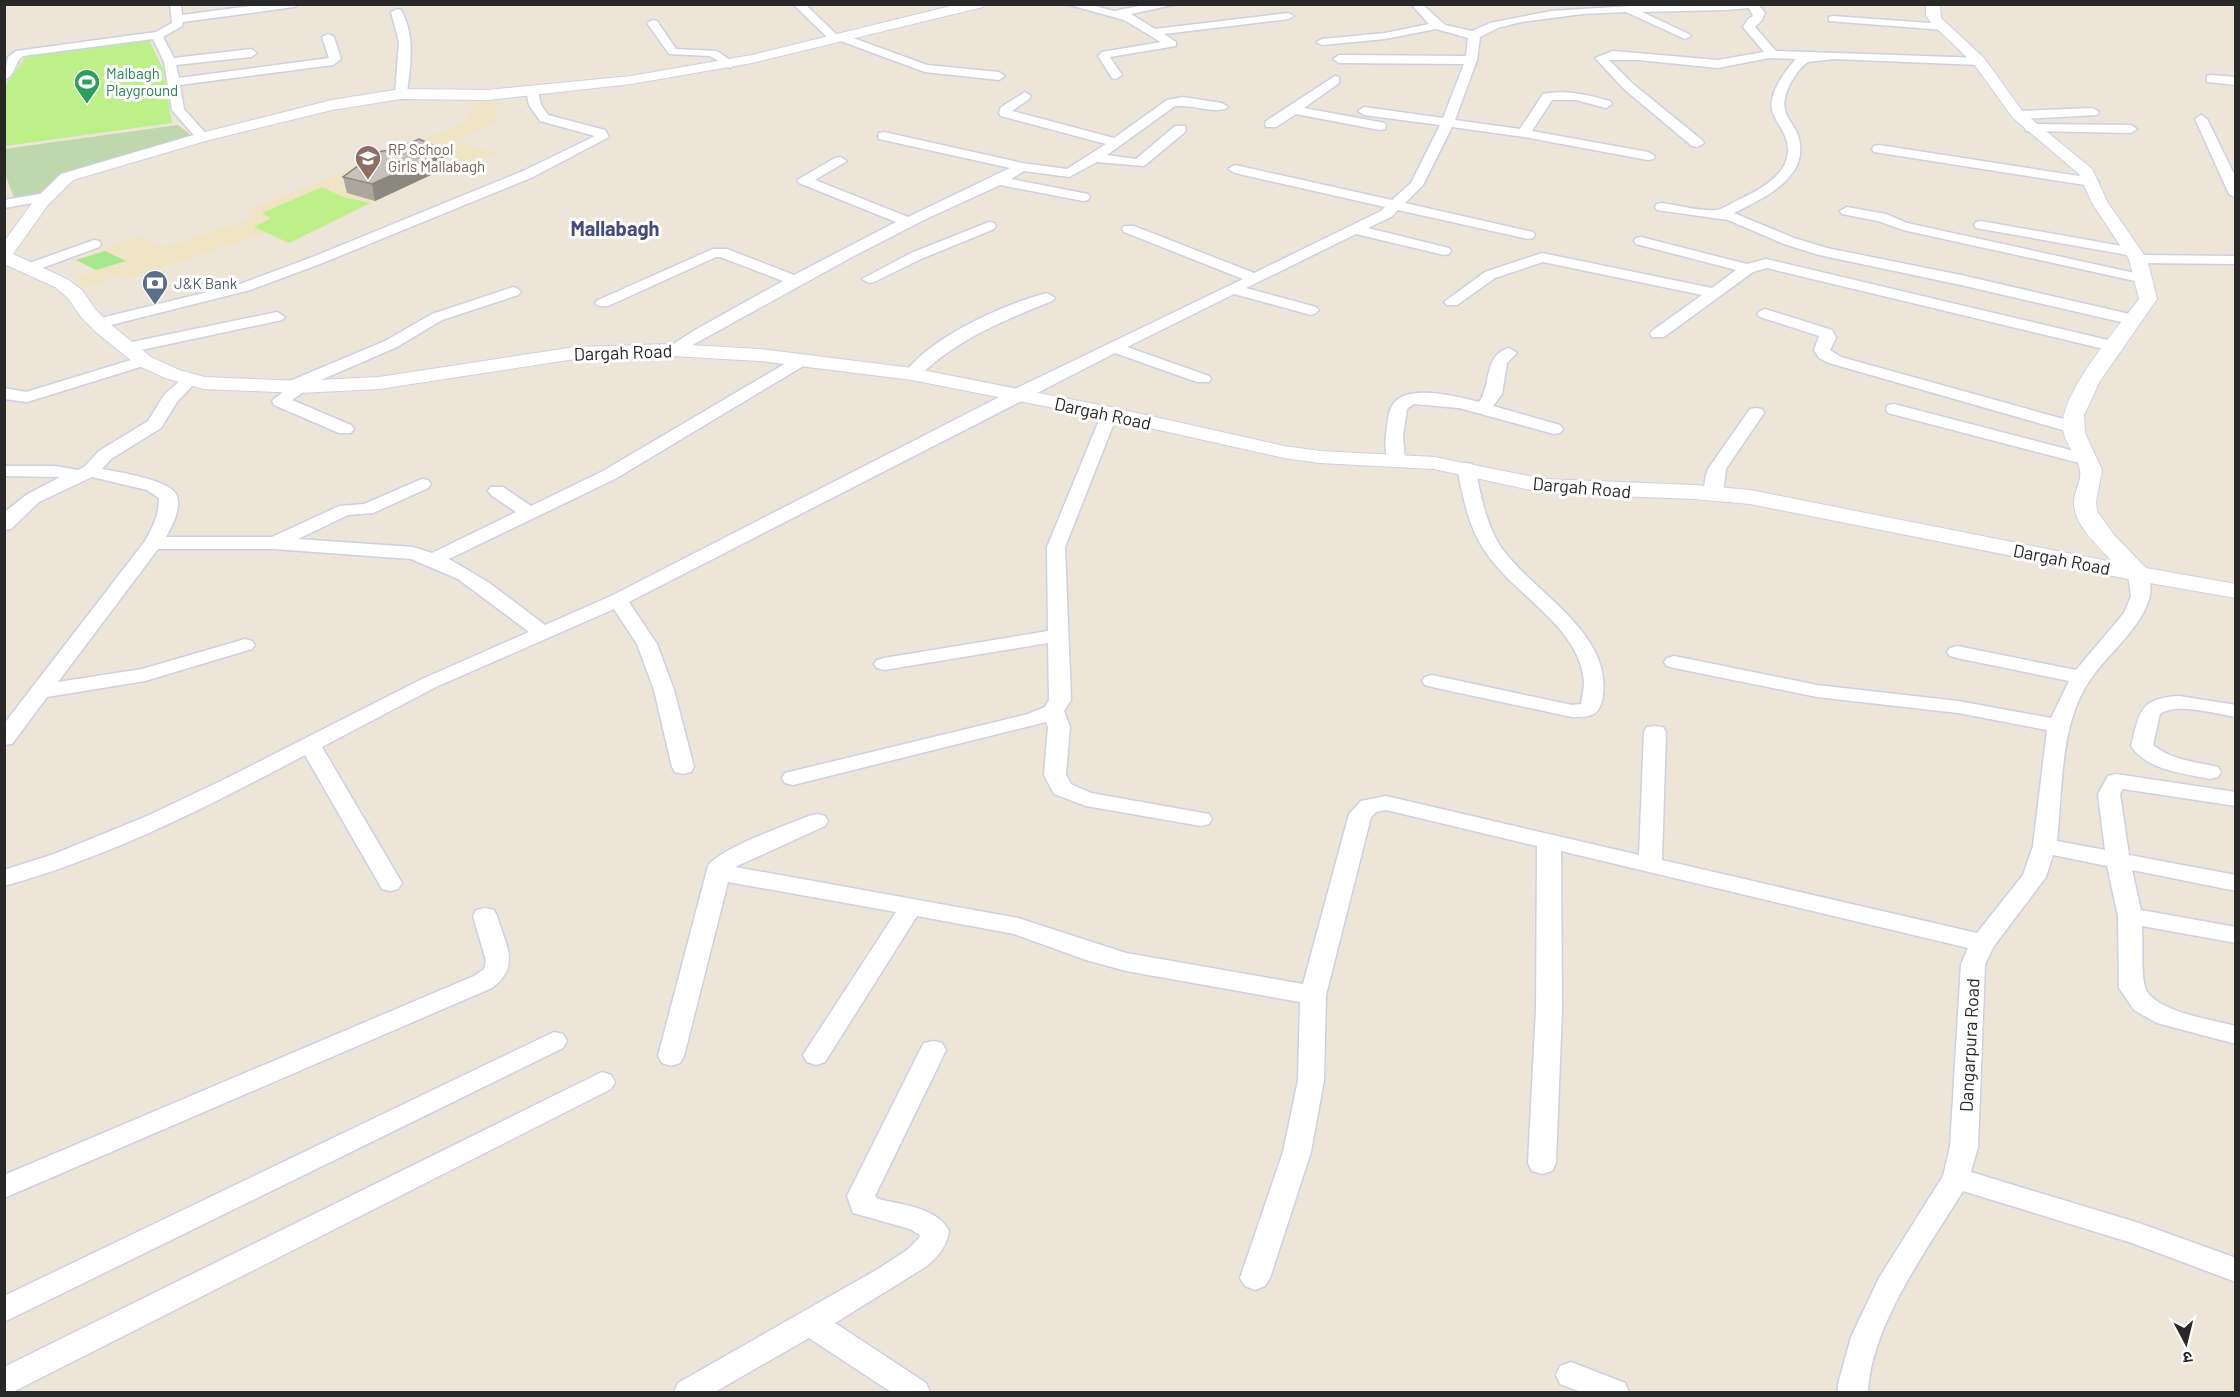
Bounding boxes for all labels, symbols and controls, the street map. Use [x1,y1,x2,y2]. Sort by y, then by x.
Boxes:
place label: Malbagh Playground [106,64,178,99]
sports icon: Malbagh Playground [72,67,102,105]
place label: RP School Girls Mallabagh [388,140,485,175]
school or university icon: RP School Girls Mallabagh [353,143,383,181]
district label: Mallabagh [570,216,660,240]
bank icon: J&K Bank [140,268,170,306]
place label: J&K Bank [174,274,238,292]
street label: Dargah Road [573,339,673,365]
street label: Dargah Road [1053,392,1153,434]
street label: Dargah Road [1532,472,1632,502]
street label: Dargah Road [2012,539,2112,579]
street label: Dangarpura Road [1955,978,1983,1112]
north arrow [2156,1313,2216,1373]
text: उ [2181,1348,2194,1368]

